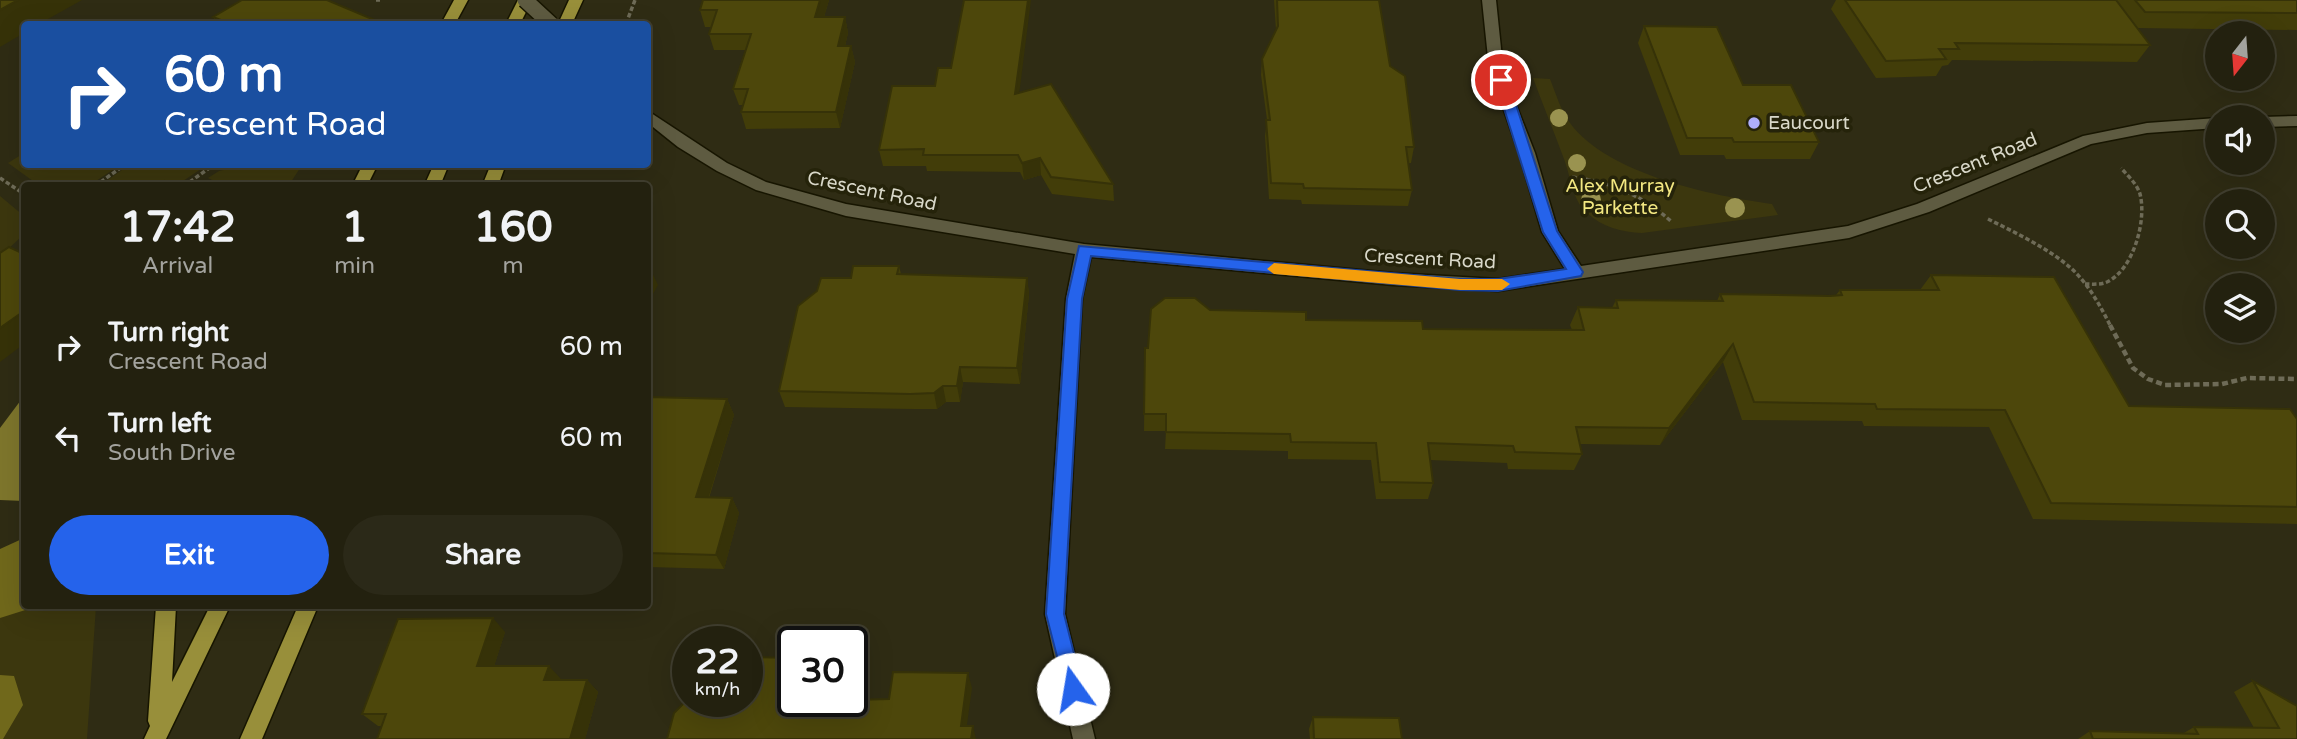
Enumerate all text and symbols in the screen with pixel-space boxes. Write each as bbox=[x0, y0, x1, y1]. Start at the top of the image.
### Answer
north arrow bbox=[2205, 21, 2275, 91]
map controls bbox=[2205, 21, 2275, 343]
text: 60 m bbox=[164, 46, 283, 105]
icon: right bbox=[49, 49, 140, 140]
pin bbox=[1471, 50, 1531, 110]
icon: arrive bbox=[1482, 61, 1520, 99]
button: sound bbox=[2205, 105, 2275, 175]
text: Crescent Road bbox=[164, 106, 386, 144]
place label: Eaucourt bbox=[1768, 112, 1850, 134]
marker: Eaucourt bbox=[1746, 115, 1762, 131]
street label: Crescent Road bbox=[1910, 128, 2040, 198]
street label: Crescent Road bbox=[805, 167, 939, 215]
park label: Alex Murray Parkette bbox=[1565, 175, 1675, 219]
button: search bbox=[2205, 189, 2275, 259]
text: 17:42 bbox=[119, 202, 236, 253]
text: 1 bbox=[341, 202, 368, 253]
text: 160 bbox=[473, 202, 553, 253]
street label: Crescent Road bbox=[1363, 245, 1497, 273]
text: Arrival bbox=[142, 252, 213, 280]
text: min bbox=[334, 252, 375, 280]
text: m bbox=[502, 252, 524, 280]
button: layers bbox=[2205, 273, 2275, 343]
text: Turn right bbox=[108, 317, 229, 348]
icon: right bbox=[49, 328, 87, 366]
text: 60 m bbox=[560, 331, 623, 362]
text: Crescent Road bbox=[108, 348, 268, 376]
text: Turn left bbox=[108, 408, 211, 439]
icon: left bbox=[49, 419, 87, 457]
text: 60 m bbox=[560, 422, 623, 453]
text: South Drive bbox=[108, 439, 236, 467]
button: Exit bbox=[49, 515, 329, 595]
button: Share bbox=[343, 515, 623, 595]
speed limit sign: 30 bbox=[777, 626, 868, 717]
text: 22 bbox=[696, 641, 739, 683]
position arrow bbox=[1036, 652, 1110, 726]
text: km/h bbox=[695, 678, 740, 700]

